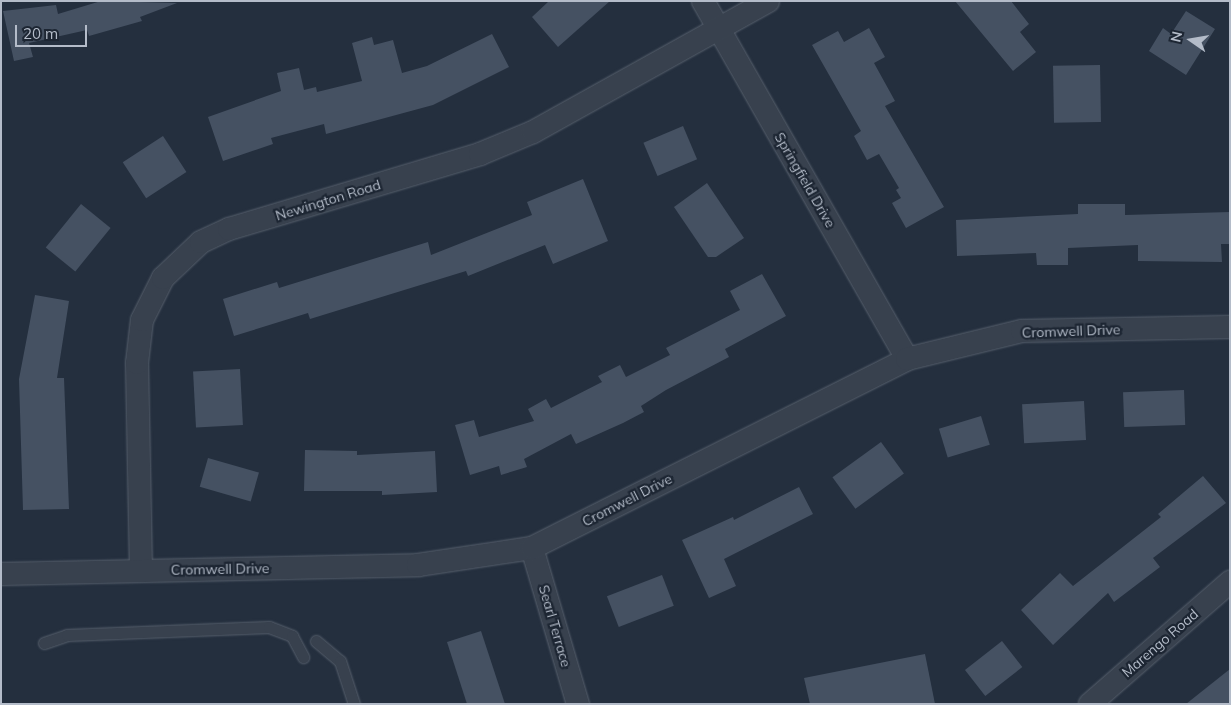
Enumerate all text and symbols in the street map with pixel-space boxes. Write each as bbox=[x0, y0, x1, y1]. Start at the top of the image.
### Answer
scale bar bbox=[18, 15, 90, 47]
north arrow bbox=[1166, 15, 1216, 65]
text: 20 m bbox=[23, 24, 58, 43]
text: N bbox=[1166, 29, 1186, 44]
street label: Springfield Drive bbox=[771, 129, 839, 231]
street label: Newington Road bbox=[273, 176, 383, 224]
street label: Cromwell Drive bbox=[1021, 321, 1121, 341]
street label: Cromwell Drive bbox=[579, 470, 675, 530]
street label: Cromwell Drive bbox=[171, 560, 269, 578]
street label: Searl Terrace bbox=[535, 583, 575, 669]
street label: Marengo Road bbox=[1118, 605, 1202, 681]

